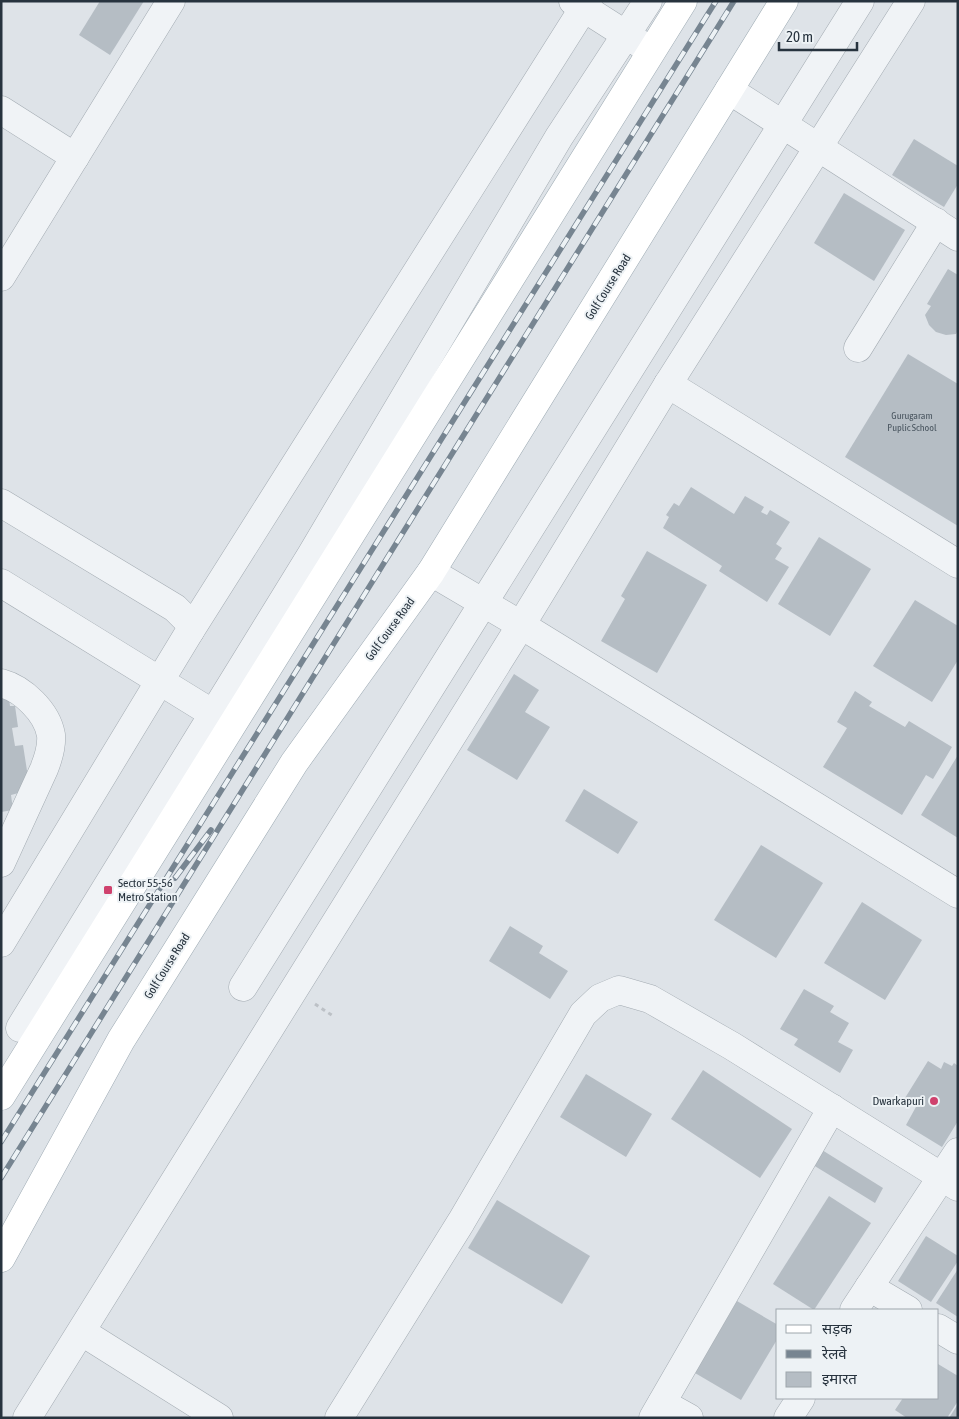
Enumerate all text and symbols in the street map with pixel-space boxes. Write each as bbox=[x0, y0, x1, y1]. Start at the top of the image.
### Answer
scale bar bbox=[779, 20, 856, 52]
text: 20 m bbox=[786, 28, 813, 45]
street label: Golf Course Road bbox=[582, 252, 634, 322]
house number: Gurugaram Puplic School bbox=[887, 410, 937, 433]
street label: Golf Course Road bbox=[362, 595, 418, 663]
place label: Sector 55-56 Metro Station bbox=[118, 876, 178, 904]
marker: Sector 55-56 Metro Station bbox=[102, 884, 114, 896]
street label: Golf Course Road bbox=[141, 931, 193, 1001]
place label: Dwarkapuri bbox=[872, 1094, 924, 1108]
marker: Dwarkapuri bbox=[928, 1095, 940, 1107]
legend bbox=[776, 1309, 939, 1399]
text: सड़क bbox=[822, 1320, 852, 1337]
text: रेलवे bbox=[821, 1345, 847, 1362]
text: इमारत bbox=[822, 1370, 857, 1387]

